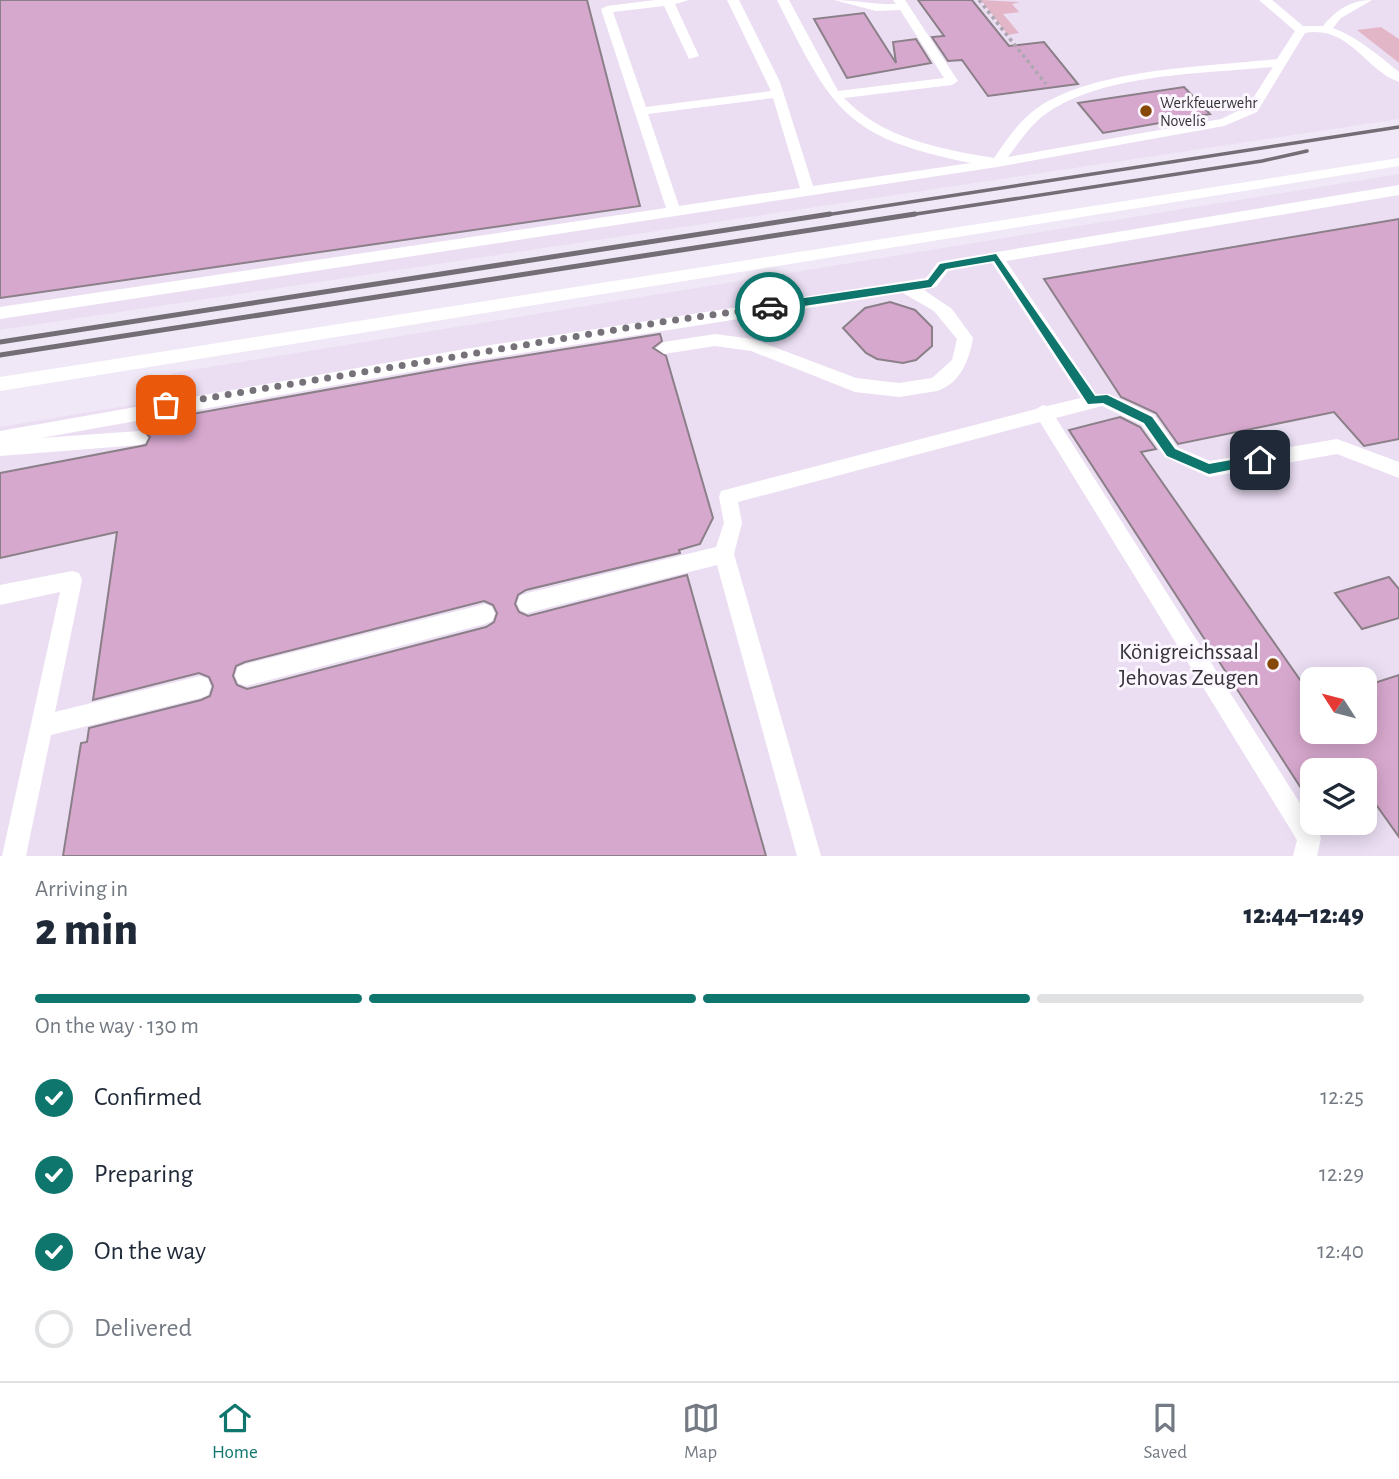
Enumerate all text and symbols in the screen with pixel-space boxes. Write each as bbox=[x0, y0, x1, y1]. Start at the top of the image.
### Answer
place label: Werkfeuerwehr Novelis bbox=[1160, 95, 1258, 129]
marker: Werkfeuerwehr Novelis bbox=[1138, 103, 1154, 119]
courier bbox=[735, 272, 805, 342]
icon: car bbox=[751, 288, 789, 326]
pin bbox=[136, 375, 196, 435]
icon: bag bbox=[147, 386, 185, 424]
pin bbox=[1230, 430, 1290, 490]
icon: home bbox=[1241, 441, 1279, 479]
place label: Königreichssaal Jehovas Zeugen bbox=[1119, 641, 1259, 690]
marker: Königreichssaal Jehovas Zeugen bbox=[1265, 656, 1281, 672]
north arrow bbox=[1300, 667, 1377, 744]
map controls bbox=[1300, 667, 1377, 835]
button: layers bbox=[1300, 758, 1377, 835]
text: Arriving in bbox=[35, 878, 128, 901]
text: 12:44–12:49 bbox=[1244, 902, 1364, 928]
text: 2 min bbox=[35, 907, 138, 953]
text: On the way · 130 m bbox=[35, 1015, 199, 1038]
icon: check bbox=[35, 1079, 73, 1117]
text: Confirmed bbox=[94, 1084, 202, 1110]
text: 12:25 bbox=[1320, 1086, 1364, 1109]
icon: check bbox=[35, 1156, 73, 1194]
text: Preparing bbox=[94, 1161, 193, 1187]
text: 12:29 bbox=[1319, 1163, 1364, 1186]
icon: check bbox=[35, 1233, 73, 1271]
text: On the way bbox=[94, 1238, 206, 1264]
text: 12:40 bbox=[1317, 1240, 1364, 1263]
text: Delivered bbox=[94, 1315, 192, 1341]
tab: Home bbox=[212, 1399, 258, 1464]
tab: Map bbox=[682, 1399, 720, 1464]
tab: Saved bbox=[1144, 1399, 1187, 1464]

